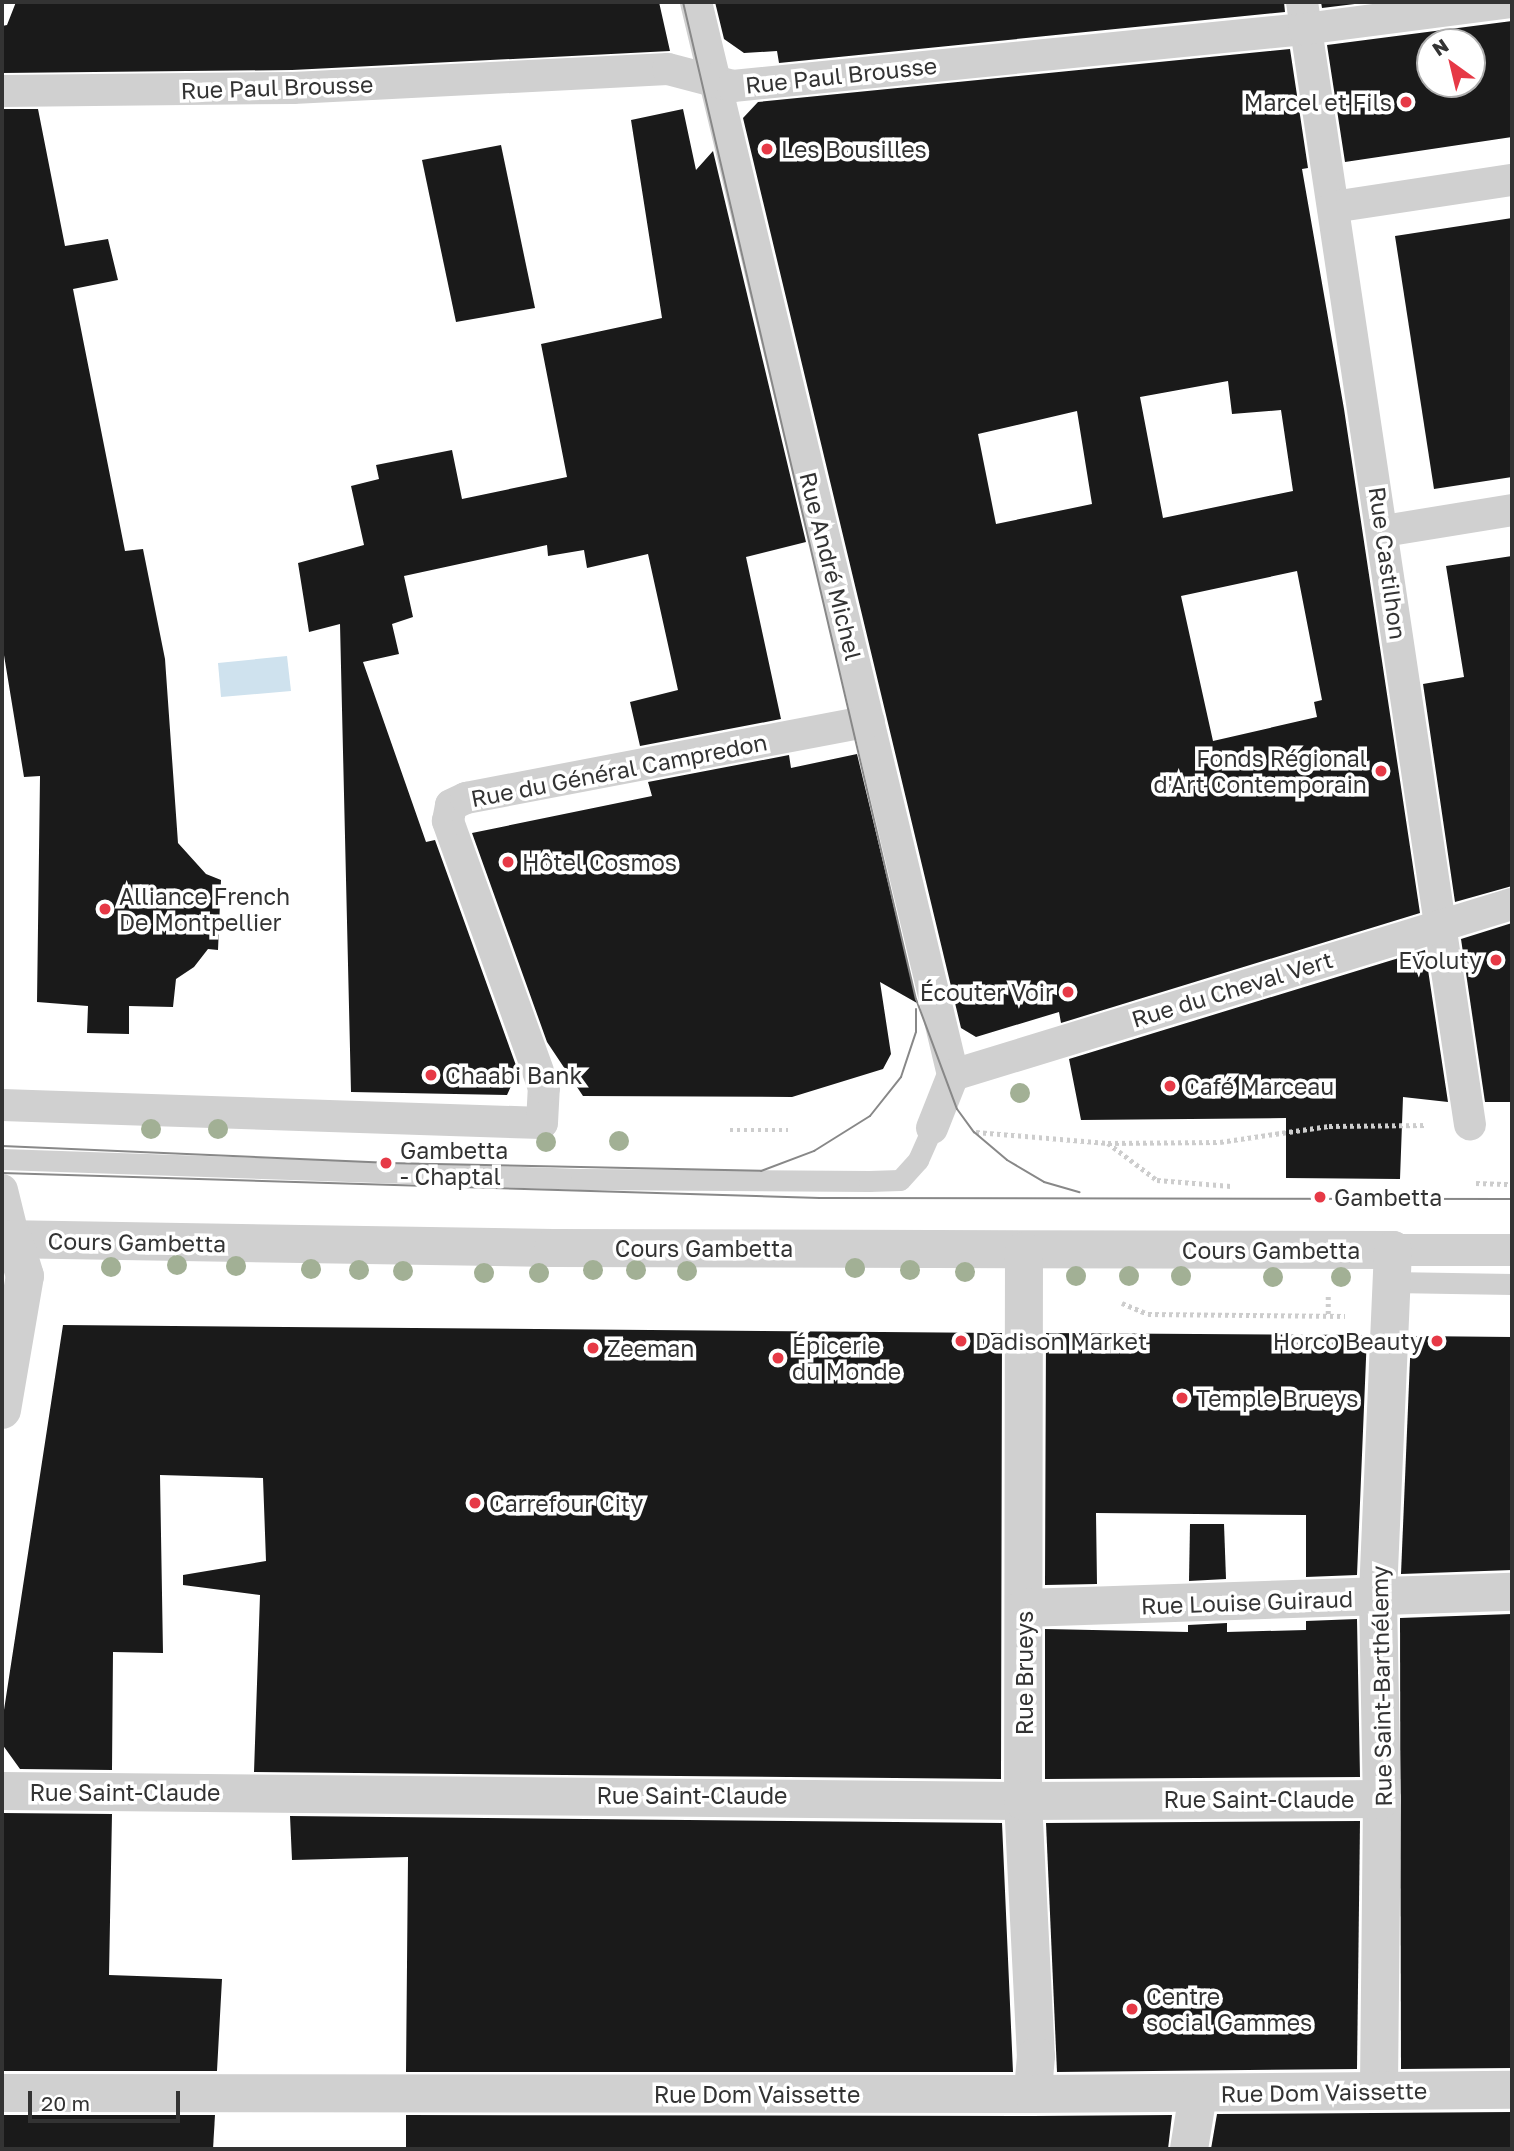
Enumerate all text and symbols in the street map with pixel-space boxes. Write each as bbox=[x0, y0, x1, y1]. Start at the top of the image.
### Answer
north arrow bbox=[1416, 28, 1486, 98]
text: N bbox=[1428, 33, 1453, 60]
street label: Rue Paul Brousse bbox=[744, 51, 938, 99]
street label: Rue Paul Brousse bbox=[180, 70, 374, 104]
place label: Marcel et Fils bbox=[1244, 88, 1392, 116]
marker: Marcel et Fils bbox=[1398, 94, 1414, 110]
place label: Les Bousilles bbox=[781, 135, 927, 163]
marker: Les Bousilles bbox=[759, 141, 775, 157]
street label: Rue André Michel bbox=[794, 469, 868, 663]
street label: Rue Castilhon bbox=[1364, 485, 1412, 641]
street label: Rue du Général Campredon bbox=[469, 728, 769, 812]
place label: Fonds Régional d'Art Contemporain bbox=[1154, 744, 1367, 798]
marker: Fonds Régional d'Art Contemporain bbox=[1373, 763, 1389, 779]
place label: Hôtel Cosmos bbox=[522, 848, 677, 876]
marker: Hôtel Cosmos bbox=[500, 854, 516, 870]
place label: Alliance French De Montpellier bbox=[119, 882, 290, 936]
marker: Alliance French De Montpellier bbox=[97, 901, 113, 917]
street label: Rue du Cheval Vert bbox=[1128, 945, 1336, 1033]
place label: Evoluty bbox=[1398, 946, 1482, 974]
marker: Evoluty bbox=[1488, 952, 1504, 968]
place label: Écouter Voir bbox=[920, 978, 1054, 1006]
marker: Écouter Voir bbox=[1060, 984, 1076, 1000]
place label: Chaabi Bank bbox=[445, 1061, 582, 1089]
marker: Chaabi Bank bbox=[423, 1067, 439, 1083]
place label: Café Marceau bbox=[1184, 1072, 1334, 1100]
marker: Café Marceau bbox=[1162, 1078, 1178, 1094]
place label: Gambetta - Chaptal bbox=[400, 1136, 508, 1190]
marker: Gambetta - Chaptal bbox=[378, 1155, 394, 1171]
place label: Gambetta bbox=[1334, 1183, 1442, 1211]
marker: Gambetta bbox=[1312, 1189, 1328, 1205]
street label: Cours Gambetta bbox=[48, 1227, 226, 1257]
street label: Cours Gambetta bbox=[615, 1234, 793, 1262]
street label: Cours Gambetta bbox=[1182, 1236, 1360, 1264]
place label: Dadison Market bbox=[975, 1327, 1147, 1355]
place label: Horco Beauty bbox=[1273, 1327, 1423, 1355]
place label: Épicerie du Monde bbox=[792, 1331, 901, 1385]
marker: Dadison Market bbox=[953, 1333, 969, 1349]
marker: Horco Beauty bbox=[1429, 1333, 1445, 1349]
place label: Zeeman bbox=[607, 1334, 695, 1362]
marker: Zeeman bbox=[585, 1340, 601, 1356]
marker: Épicerie du Monde bbox=[770, 1350, 786, 1366]
place label: Temple Brueys bbox=[1196, 1384, 1358, 1412]
marker: Temple Brueys bbox=[1174, 1390, 1190, 1406]
place label: Carrefour City bbox=[489, 1489, 643, 1517]
marker: Carrefour City bbox=[467, 1495, 483, 1511]
street label: Rue Saint-Barthélemy bbox=[1365, 1565, 1397, 1807]
street label: Rue Louise Guiraud bbox=[1140, 1585, 1354, 1619]
street label: Rue Brueys bbox=[1010, 1611, 1038, 1735]
street label: Rue Saint-Claude bbox=[30, 1778, 220, 1806]
street label: Rue Saint-Claude bbox=[597, 1781, 787, 1809]
street label: Rue Saint-Claude bbox=[1164, 1785, 1354, 1813]
place label: Centre social Gammes bbox=[1146, 1982, 1312, 2036]
marker: Centre social Gammes bbox=[1124, 2001, 1140, 2017]
street label: Rue Dom Vaissette bbox=[1220, 2076, 1428, 2108]
scale bar bbox=[32, 2078, 184, 2122]
street label: Rue Dom Vaissette bbox=[654, 2080, 860, 2108]
text: 20 m bbox=[41, 2090, 90, 2116]

